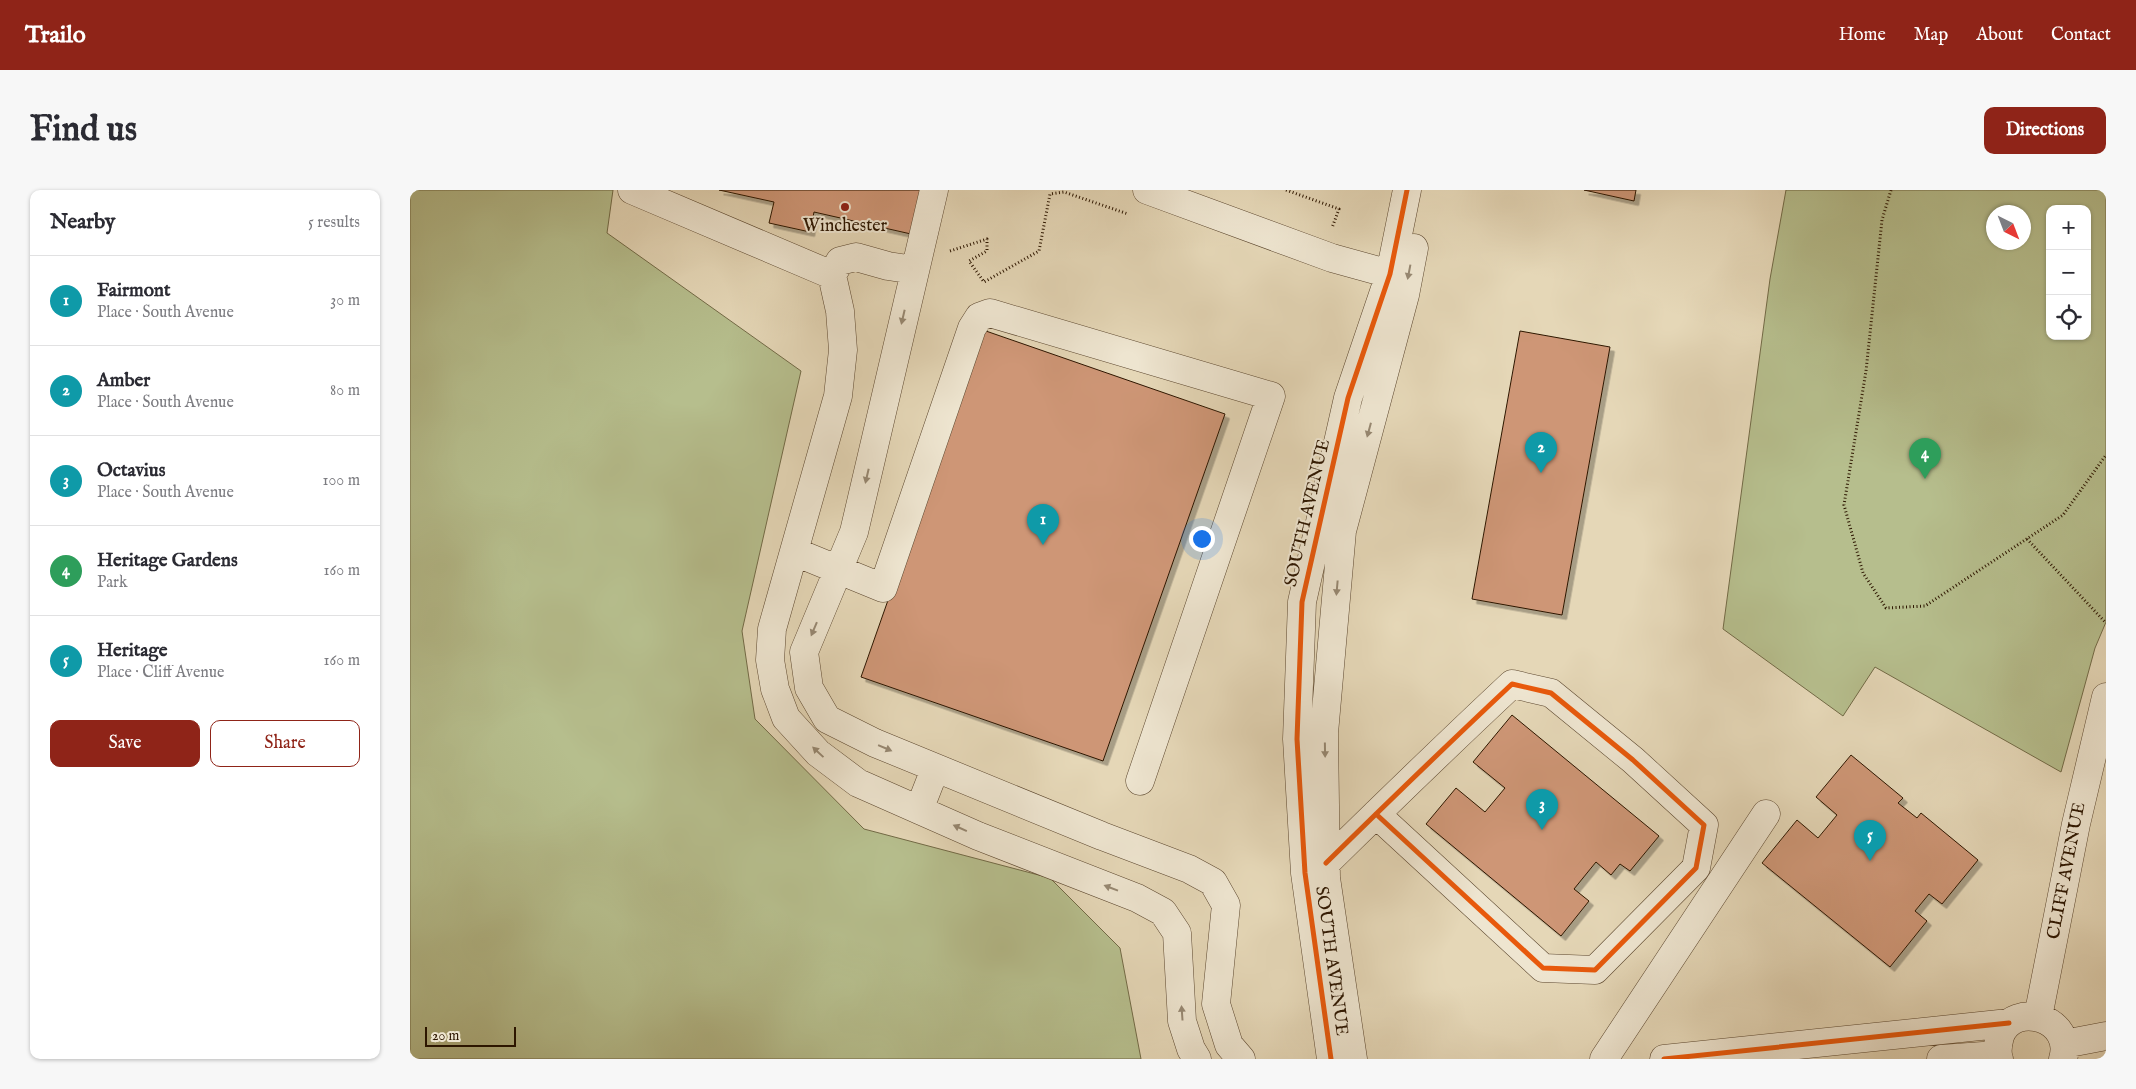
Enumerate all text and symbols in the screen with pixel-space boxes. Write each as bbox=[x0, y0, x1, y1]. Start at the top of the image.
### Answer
text: Trailo bbox=[25, 20, 86, 51]
text: Home bbox=[1839, 24, 1886, 47]
text: Map bbox=[1914, 24, 1948, 47]
text: About bbox=[1976, 24, 2023, 47]
text: Contact bbox=[2051, 24, 2111, 47]
button: Directions bbox=[1984, 107, 2106, 154]
text: Find us bbox=[30, 108, 137, 153]
marker: Winchester bbox=[839, 201, 851, 213]
north arrow bbox=[1986, 205, 2031, 250]
map controls bbox=[2046, 205, 2091, 340]
button: + bbox=[2046, 205, 2091, 250]
text: Nearby bbox=[50, 209, 115, 236]
text: 5 results bbox=[308, 213, 360, 233]
place label: Winchester bbox=[803, 215, 888, 238]
button: − bbox=[2046, 250, 2091, 295]
one-way arrow bbox=[1405, 265, 1413, 280]
text: Fairmont bbox=[97, 279, 170, 303]
text: 1 bbox=[63, 291, 69, 311]
text: 30 m bbox=[330, 291, 360, 311]
button: locate bbox=[2046, 295, 2091, 340]
text: Place · South Avenue bbox=[97, 303, 234, 323]
one-way arrow bbox=[899, 310, 907, 325]
text: Amber bbox=[97, 369, 150, 393]
text: 2 bbox=[62, 381, 70, 401]
text: 80 m bbox=[330, 381, 360, 401]
text: Place · South Avenue bbox=[97, 393, 234, 413]
one-way arrow bbox=[1365, 422, 1373, 437]
pin: 2 bbox=[1525, 432, 1557, 473]
street label: SOUTH AVENUE bbox=[1280, 437, 1336, 589]
pin: 4 bbox=[1909, 438, 1941, 479]
text: Octavius bbox=[97, 459, 165, 483]
one-way arrow bbox=[863, 468, 871, 483]
text: 3 bbox=[63, 471, 69, 491]
text: 100 m bbox=[323, 471, 360, 491]
text: Place · South Avenue bbox=[97, 483, 234, 503]
pin: 1 bbox=[1027, 504, 1059, 545]
your location bbox=[1189, 526, 1215, 552]
text: Heritage Gardens bbox=[97, 549, 238, 573]
text: 4 bbox=[62, 561, 70, 581]
text: 160 m bbox=[324, 561, 360, 581]
text: Park bbox=[97, 573, 127, 593]
one-way arrow bbox=[1333, 581, 1341, 597]
one-way arrow bbox=[809, 622, 817, 636]
text: Heritage bbox=[97, 639, 168, 663]
text: 5 bbox=[63, 651, 69, 671]
text: 160 m bbox=[324, 651, 360, 671]
text: Place · Cliff Avenue bbox=[97, 663, 224, 683]
button: Save bbox=[50, 720, 200, 767]
button: Share bbox=[210, 720, 360, 767]
one-way arrow bbox=[1321, 743, 1329, 759]
one-way arrow bbox=[878, 744, 892, 752]
one-way arrow bbox=[812, 746, 824, 758]
pin: 3 bbox=[1526, 789, 1558, 830]
street label: CLIFF AVENUE bbox=[2042, 801, 2092, 941]
pin: 5 bbox=[1854, 820, 1886, 861]
one-way arrow bbox=[953, 824, 967, 832]
one-way arrow bbox=[1103, 884, 1118, 892]
street label: SOUTH AVENUE bbox=[1309, 885, 1353, 1037]
one-way arrow bbox=[1177, 1005, 1185, 1021]
scale bar bbox=[425, 1024, 516, 1047]
text: 20 m bbox=[432, 1027, 459, 1045]

